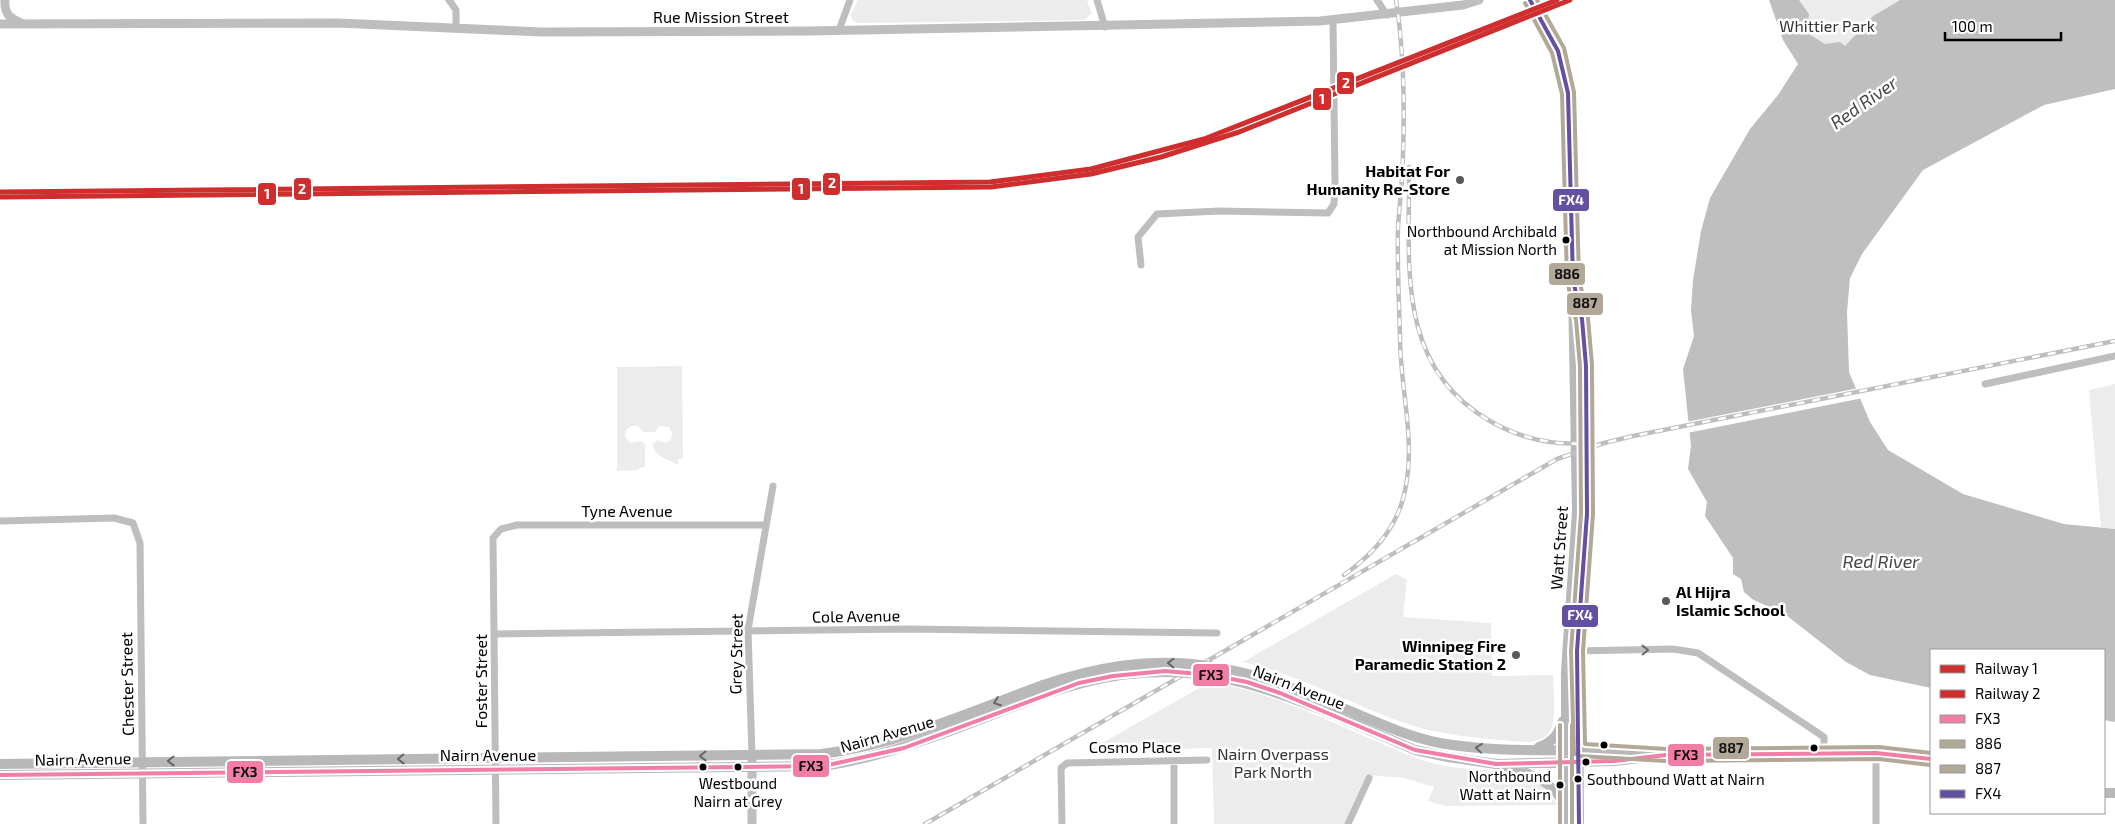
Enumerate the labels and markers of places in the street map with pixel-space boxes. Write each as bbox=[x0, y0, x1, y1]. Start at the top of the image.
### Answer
place label: Habitat For Humanity Re-Store bbox=[1307, 161, 1450, 199]
marker: Habitat For Humanity Re-Store bbox=[1454, 174, 1466, 186]
place label: Northbound Archibald at Mission North bbox=[1407, 222, 1557, 258]
marker: Northbound Archibald at Mission North bbox=[1561, 235, 1571, 245]
place label: Al Hijra Islamic School bbox=[1676, 582, 1786, 619]
marker: Al Hijra Islamic School bbox=[1660, 595, 1672, 607]
place label: Winnipeg Fire Paramedic Station 2 bbox=[1355, 636, 1506, 673]
marker: Winnipeg Fire Paramedic Station 2 bbox=[1510, 649, 1522, 661]
unlabelled marker bbox=[1599, 740, 1609, 750]
unlabelled marker bbox=[1809, 743, 1819, 753]
unlabelled marker bbox=[1581, 757, 1591, 767]
unlabelled marker bbox=[698, 762, 708, 772]
marker: Westbound Nairn at Grey bbox=[733, 762, 743, 772]
place label: Northbound Watt at Nairn bbox=[1459, 767, 1551, 803]
place label: Southbound Watt at Nairn bbox=[1587, 770, 1765, 788]
place label: Westbound Nairn at Grey bbox=[693, 774, 783, 810]
marker: Southbound Watt at Nairn bbox=[1573, 774, 1583, 784]
marker: Northbound Watt at Nairn bbox=[1555, 780, 1565, 790]

